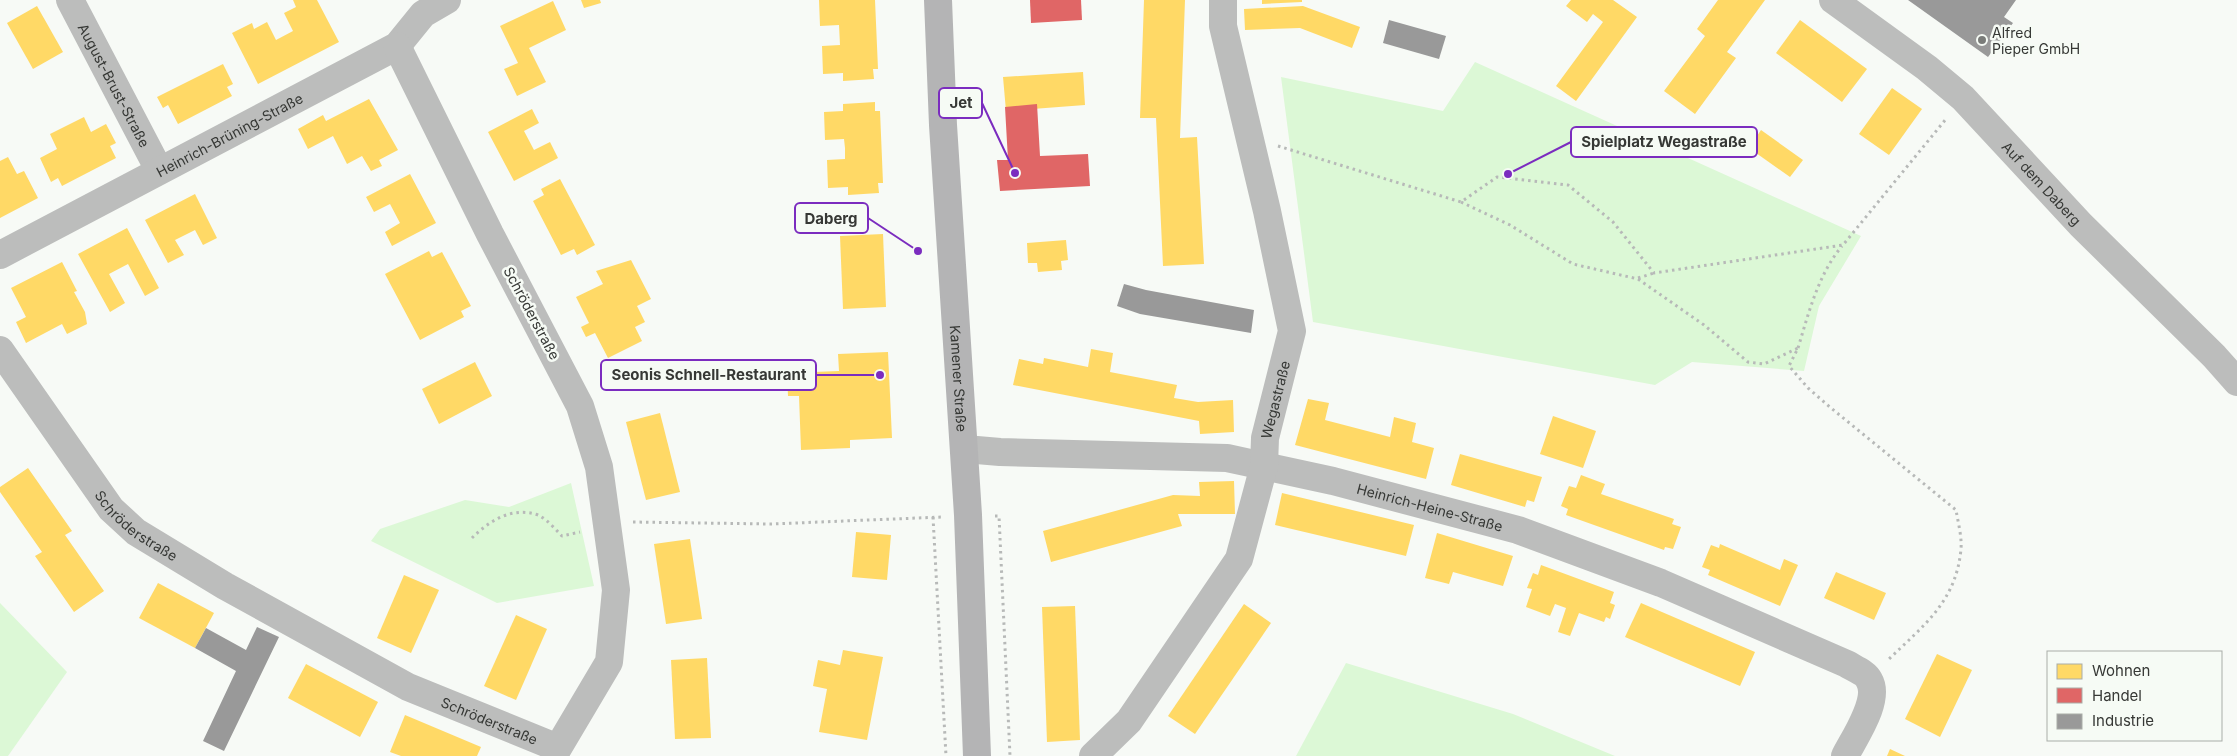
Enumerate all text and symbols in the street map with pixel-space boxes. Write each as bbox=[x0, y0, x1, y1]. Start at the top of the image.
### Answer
street label: August-Brust-Straße bbox=[75, 20, 154, 150]
place label: Alfred Pieper GmbH bbox=[1992, 24, 2080, 57]
marker: Alfred Pieper GmbH bbox=[1976, 34, 1988, 46]
callout: Jet bbox=[939, 88, 982, 118]
street label: Heinrich-Brüning-Straße bbox=[153, 89, 305, 180]
text: Jet bbox=[949, 93, 973, 112]
callout: Spielplatz Wegastraße bbox=[1571, 127, 1757, 157]
text: Spielplatz Wegastraße bbox=[1581, 132, 1747, 151]
street label: Auf dem Daberg bbox=[1999, 138, 2085, 229]
callout: Daberg bbox=[795, 203, 868, 233]
text: Daberg bbox=[804, 209, 858, 228]
street label: Schröderstraße bbox=[500, 264, 564, 362]
street label: Kamener Straße bbox=[947, 324, 971, 432]
street label: Wegastraße bbox=[1257, 359, 1293, 440]
callout: Seonis Schnell-Restaurant bbox=[601, 360, 816, 390]
text: Seonis Schnell-Restaurant bbox=[612, 365, 807, 384]
street label: Heinrich-Heine-Straße bbox=[1355, 479, 1505, 534]
street label: Schröderstraße bbox=[92, 487, 181, 564]
legend bbox=[2047, 651, 2222, 741]
text: Wohnen bbox=[2092, 661, 2150, 680]
text: Handel bbox=[2092, 686, 2142, 705]
street label: Schröderstraße bbox=[439, 693, 540, 747]
text: Industrie bbox=[2092, 711, 2154, 730]

